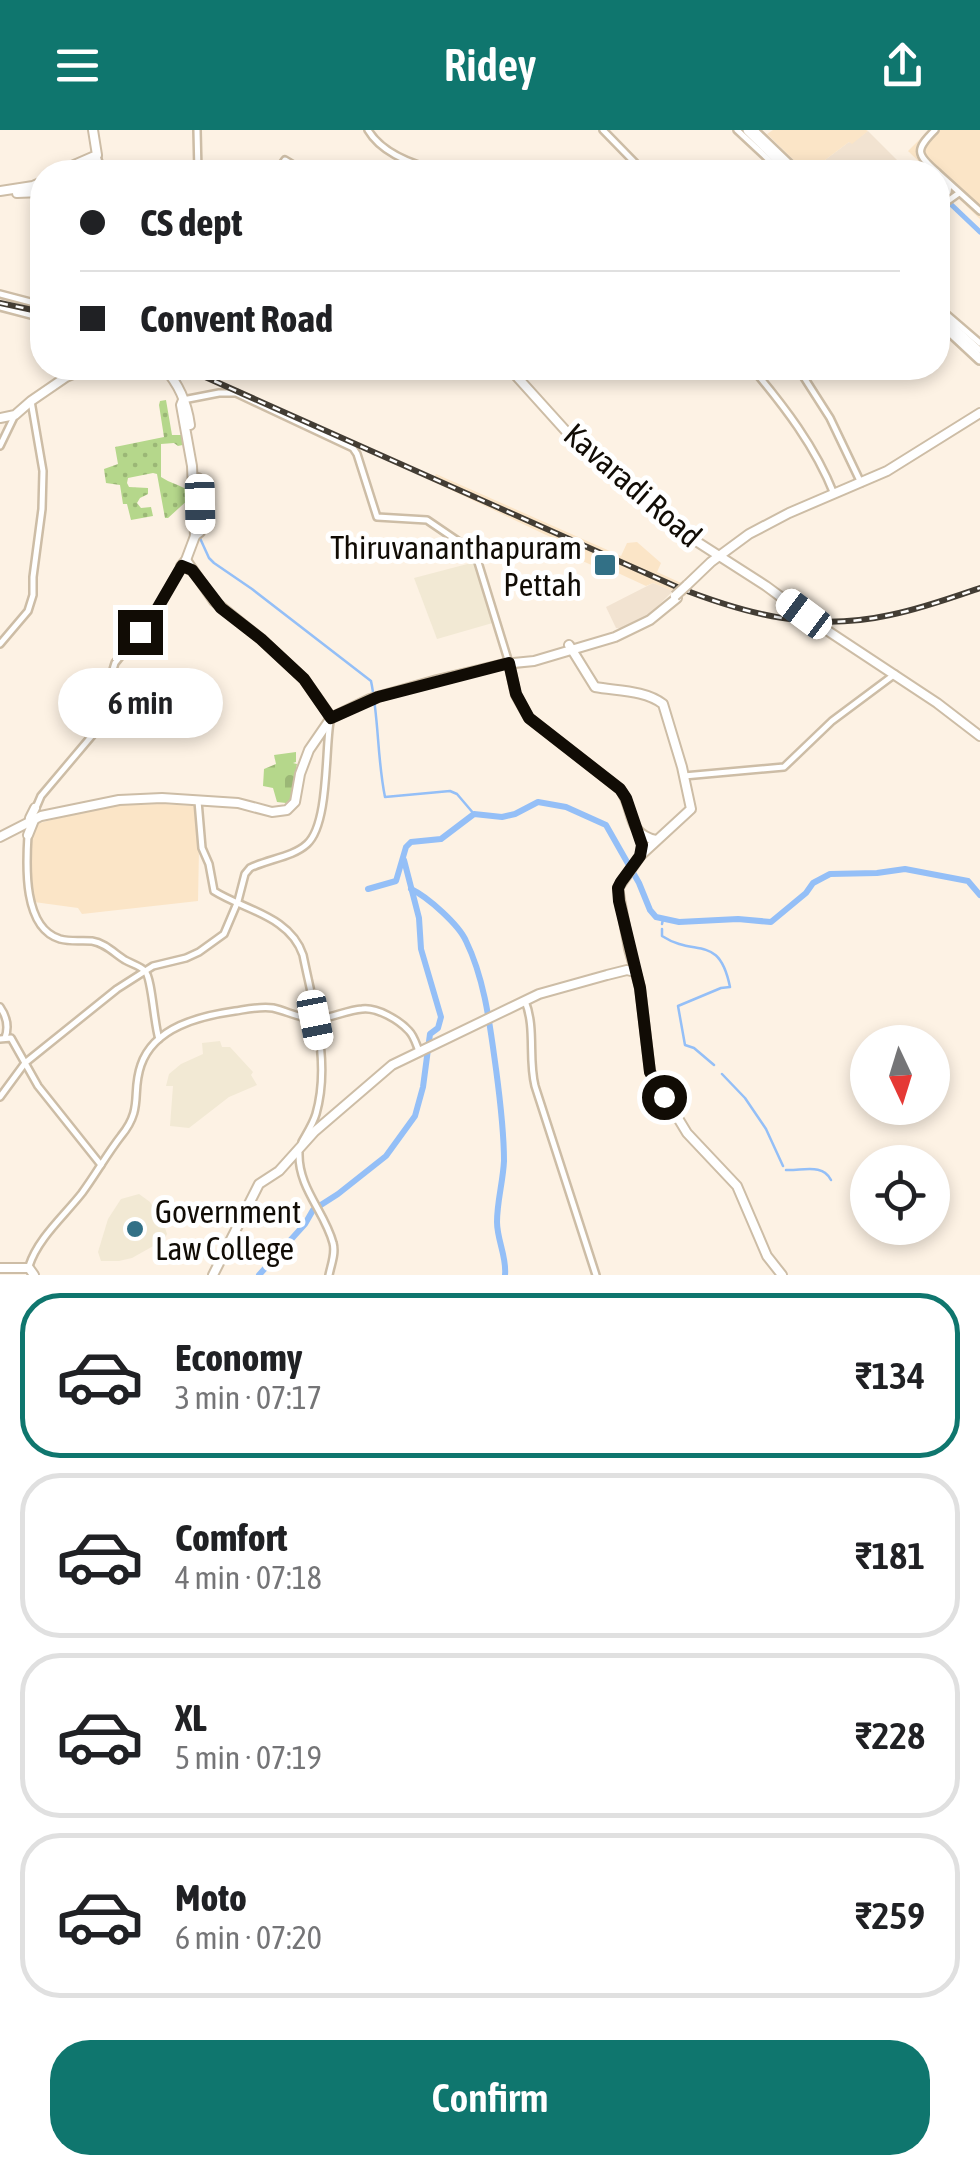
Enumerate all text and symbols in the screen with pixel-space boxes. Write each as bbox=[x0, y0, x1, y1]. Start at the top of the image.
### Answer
icon: menu bbox=[50, 38, 105, 93]
icon: share bbox=[875, 38, 930, 93]
text: Ridey bbox=[444, 39, 536, 91]
text: CS dept bbox=[140, 201, 243, 244]
text: Convent Road bbox=[140, 297, 333, 340]
street label: Kavaradi Road bbox=[557, 415, 709, 555]
car bbox=[184, 474, 216, 534]
place label: Thiruvananthapuram Pettah bbox=[330, 529, 582, 603]
marker: Thiruvananthapuram Pettah bbox=[592, 552, 618, 578]
car bbox=[771, 584, 837, 644]
route end bbox=[118, 610, 163, 655]
callout: 6 min bbox=[58, 667, 222, 737]
text: 6 min bbox=[108, 684, 173, 721]
car bbox=[295, 988, 335, 1052]
north arrow bbox=[850, 1025, 950, 1125]
map controls bbox=[850, 1025, 950, 1245]
route start bbox=[642, 1075, 687, 1120]
button: locate bbox=[850, 1145, 950, 1245]
place label: Government Law College bbox=[155, 1193, 301, 1267]
marker: Government Law College bbox=[124, 1218, 146, 1240]
icon: car bbox=[55, 1331, 145, 1421]
text: Economy bbox=[175, 1336, 302, 1379]
text: ₹134 bbox=[855, 1354, 925, 1397]
text: 3 min · 07:17 bbox=[175, 1379, 322, 1416]
icon: car bbox=[55, 1511, 145, 1601]
text: Comfort bbox=[175, 1516, 287, 1559]
text: ₹181 bbox=[855, 1534, 925, 1577]
text: 4 min · 07:18 bbox=[175, 1559, 322, 1596]
icon: car bbox=[55, 1691, 145, 1781]
text: XL bbox=[175, 1696, 207, 1739]
text: ₹228 bbox=[855, 1714, 925, 1757]
text: 5 min · 07:19 bbox=[175, 1739, 322, 1776]
icon: car bbox=[55, 1871, 145, 1961]
text: Moto bbox=[175, 1876, 247, 1919]
text: ₹259 bbox=[855, 1894, 925, 1937]
text: 6 min · 07:20 bbox=[175, 1919, 322, 1956]
button: Confirm bbox=[50, 2040, 930, 2155]

